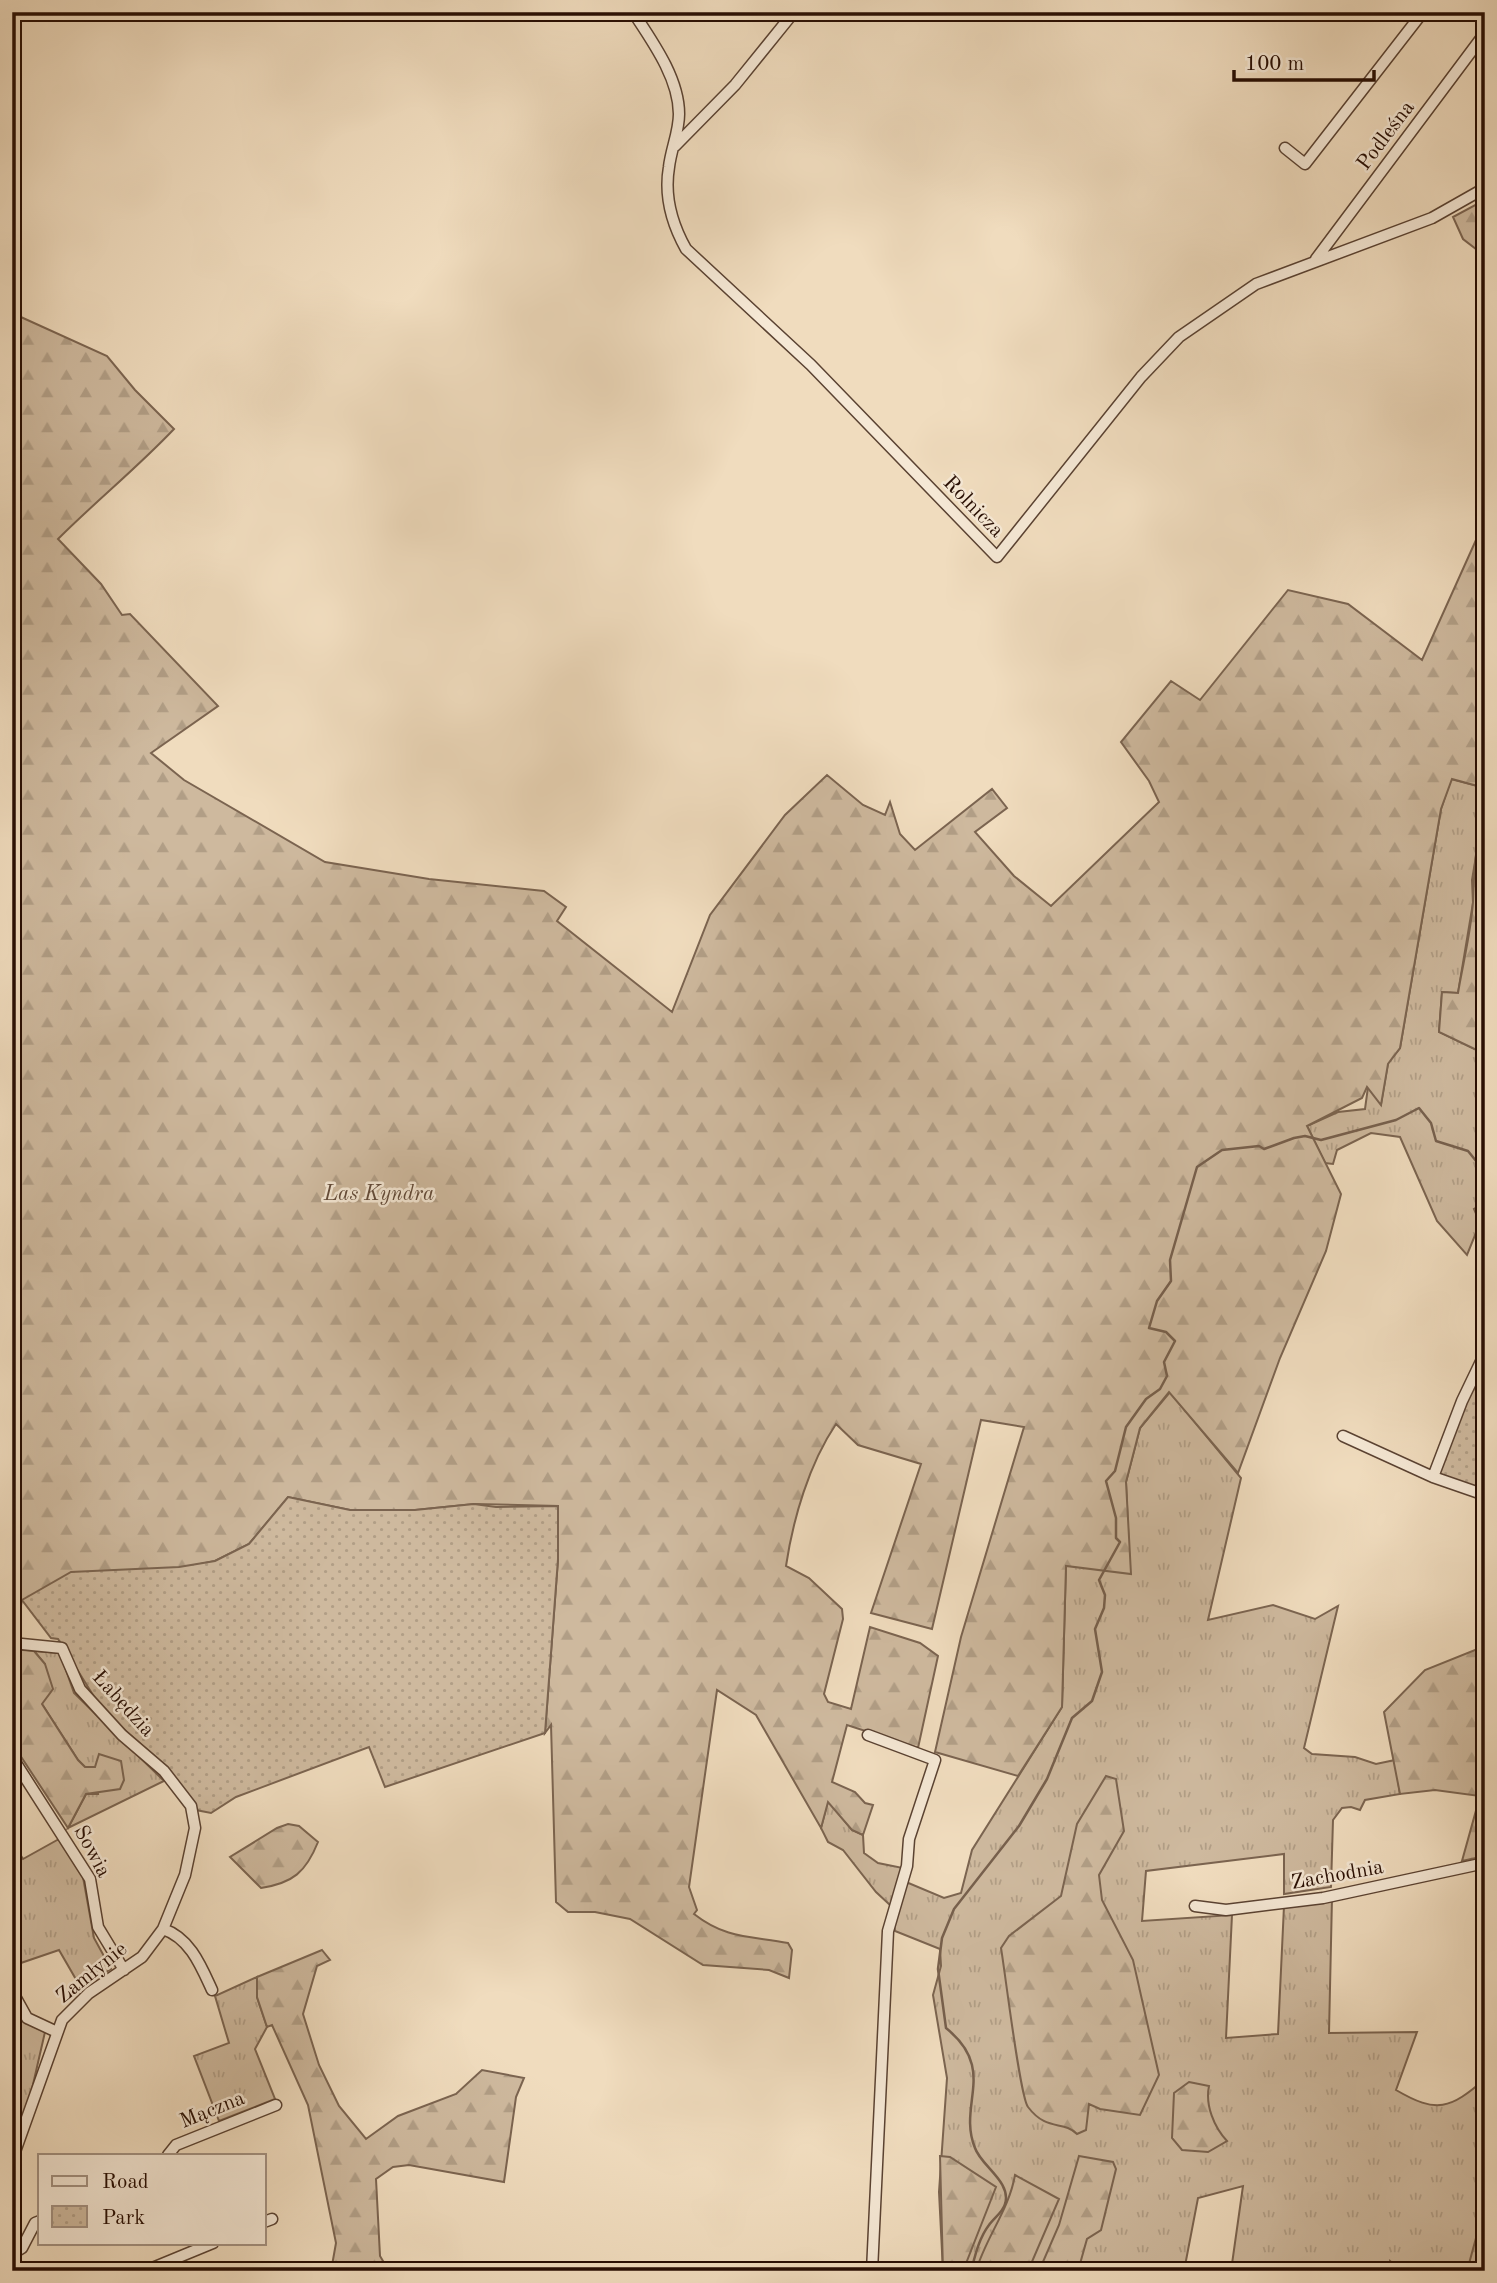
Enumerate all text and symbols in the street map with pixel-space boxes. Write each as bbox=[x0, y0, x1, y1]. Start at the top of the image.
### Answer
scale bar bbox=[1234, 38, 1374, 82]
text: 100 m bbox=[1245, 54, 1304, 75]
street label: Podleśna bbox=[1354, 97, 1419, 174]
street label: Rolnicza bbox=[939, 472, 1007, 542]
park label: Las Kyndra bbox=[323, 1184, 434, 1205]
street label: Łabędzia bbox=[88, 1667, 158, 1741]
street label: Sowia bbox=[69, 1822, 114, 1881]
street label: Zachodnia bbox=[1289, 1857, 1385, 1894]
street label: Zamłynie bbox=[53, 1938, 131, 2008]
street label: Mączna bbox=[177, 2088, 248, 2133]
legend bbox=[38, 2154, 266, 2244]
text: Road bbox=[102, 2172, 149, 2193]
text: Park bbox=[102, 2208, 145, 2229]

